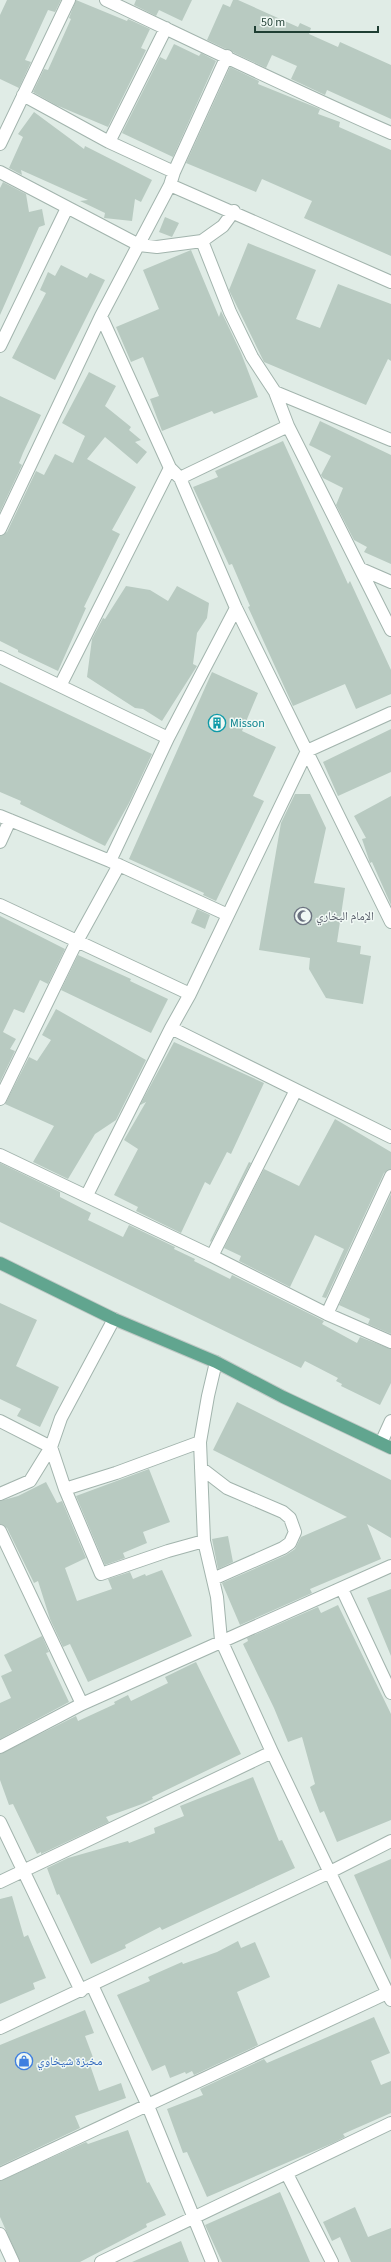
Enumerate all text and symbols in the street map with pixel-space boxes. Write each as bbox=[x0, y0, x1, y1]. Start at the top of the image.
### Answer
scale bar bbox=[255, 8, 378, 34]
text: 50 m bbox=[261, 14, 285, 31]
building icon: Misson bbox=[207, 713, 227, 733]
place label: Misson bbox=[230, 715, 265, 732]
mosque icon: الإمام البخاري bbox=[293, 906, 313, 926]
place label: الإمام البخاري bbox=[316, 908, 374, 926]
shop icon: مخبزة شيخاوي bbox=[14, 2051, 34, 2071]
place label: مخبزة شيخاوي bbox=[37, 2053, 102, 2071]

